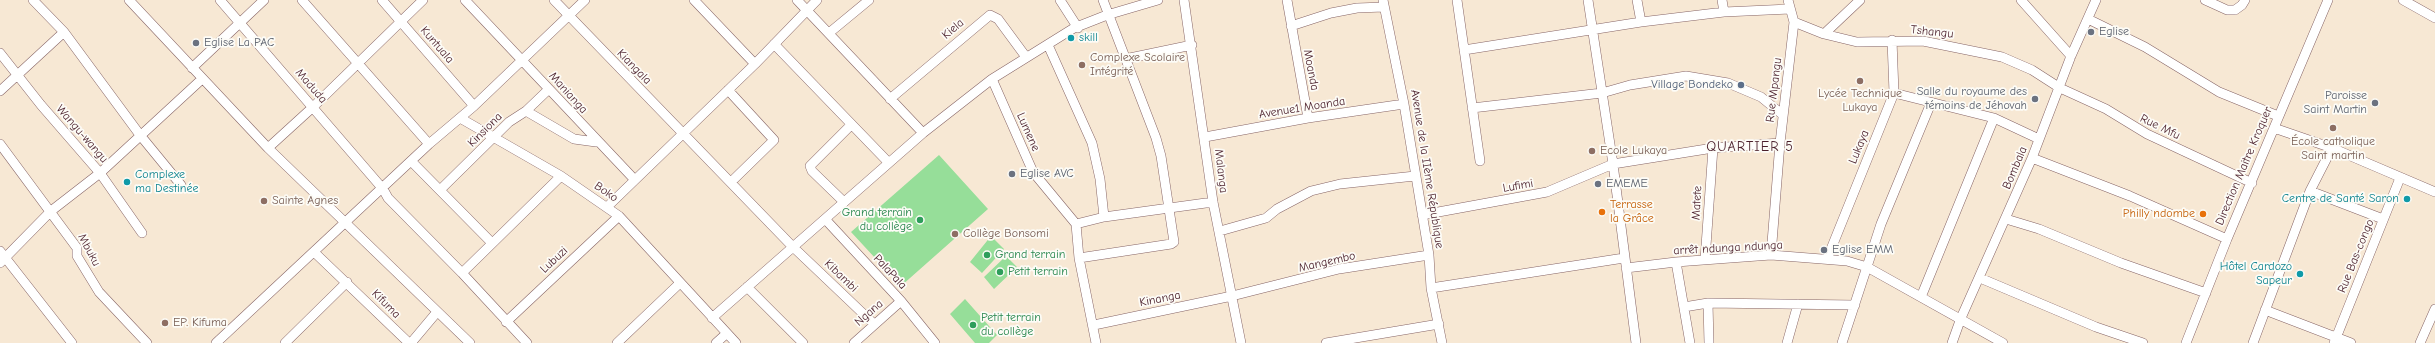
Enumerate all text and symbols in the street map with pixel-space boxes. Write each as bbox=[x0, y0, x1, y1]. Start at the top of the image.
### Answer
street label: Kiela bbox=[939, 16, 967, 42]
street label: Tshangu bbox=[1910, 23, 1954, 41]
street label: Kuntuala bbox=[417, 24, 457, 66]
place label: Eglise bbox=[2099, 25, 2129, 39]
marker: Eglise bbox=[2086, 27, 2096, 37]
place label: skill bbox=[1079, 31, 1098, 45]
marker: skill bbox=[1066, 33, 1076, 43]
place label: Eglise La PAC bbox=[204, 36, 274, 50]
marker: Eglise La PAC bbox=[191, 38, 201, 48]
street label: Kiangala bbox=[614, 46, 654, 88]
street label: Moanda bbox=[1300, 48, 1322, 92]
place label: Complexe Scolaire Intégrité bbox=[1090, 51, 1185, 79]
street label: Rue Mpangu bbox=[1763, 57, 1785, 123]
marker: Complexe Scolaire Intégrité bbox=[1077, 60, 1087, 70]
street label: Maduda bbox=[292, 66, 330, 106]
street label: Manianga bbox=[546, 69, 590, 117]
marker: Lycée Technique Lukaya bbox=[1855, 76, 1865, 86]
place label: Village Bondeko bbox=[1651, 78, 1733, 92]
marker: Village Bondeko bbox=[1736, 80, 1746, 90]
place label: Salle du royaume des témoins de Jéhovah bbox=[1917, 85, 2027, 113]
place label: Lycée Technique Lukaya bbox=[1818, 87, 1902, 115]
street label: Avenue de la IIème République bbox=[1407, 88, 1447, 250]
place label: Paroisse Saint Martin bbox=[2304, 89, 2367, 117]
street label: Avenue1 Moanda bbox=[1258, 94, 1346, 122]
marker: Salle du royaume des témoins de Jéhovah bbox=[2030, 94, 2040, 104]
marker: Paroisse Saint Martin bbox=[2370, 98, 2380, 108]
street label: Wangu-wangu bbox=[53, 102, 111, 166]
street label: Direction Maitre Kroquer bbox=[2212, 105, 2276, 227]
street label: Kinsiona bbox=[465, 110, 505, 150]
street label: Lumene bbox=[1013, 111, 1043, 153]
street label: Rue Mfu bbox=[2138, 111, 2182, 143]
marker: École catholique Saint martin bbox=[2328, 123, 2338, 133]
street label: Lukaya bbox=[1846, 128, 1872, 166]
place label: École catholique Saint martin bbox=[2291, 135, 2375, 163]
district label: QUARTIER 5 bbox=[1706, 139, 1794, 155]
place label: Ecole Lukaya bbox=[1600, 144, 1667, 158]
street label: Bombala bbox=[2000, 144, 2030, 192]
marker: Ecole Lukaya bbox=[1587, 146, 1597, 156]
street label: Malanga bbox=[1211, 148, 1231, 194]
place label: Eglise AVC bbox=[1020, 167, 1074, 181]
place label: Complexe ma Destinée bbox=[135, 168, 198, 196]
marker: Eglise AVC bbox=[1007, 169, 1017, 179]
street label: Lufimi bbox=[1502, 176, 1534, 196]
marker: Complexe ma Destinée bbox=[122, 177, 132, 187]
place label: EMEME bbox=[1606, 177, 1648, 191]
street label: Boko bbox=[591, 179, 621, 205]
marker: EMEME bbox=[1593, 179, 1603, 189]
street label: Matete bbox=[1689, 185, 1705, 221]
place label: Centre de Santé Saron bbox=[2282, 192, 2399, 206]
place label: Sainte Agnes bbox=[272, 194, 338, 208]
marker: Centre de Santé Saron bbox=[2402, 194, 2412, 204]
marker: Sainte Agnes bbox=[259, 196, 269, 206]
place label: Terrasse la Grâce bbox=[1610, 198, 1654, 226]
place label: Grand terrain du collège bbox=[842, 206, 912, 234]
marker: Terrasse la Grâce bbox=[1597, 207, 1607, 217]
place label: Philly ndombe bbox=[2123, 207, 2195, 221]
marker: Philly ndombe bbox=[2198, 209, 2208, 219]
marker: Grand terrain du collège bbox=[915, 215, 925, 225]
street label: Rue Bas-congo bbox=[2335, 217, 2377, 295]
place label: Collège Bonsomi bbox=[963, 227, 1049, 241]
marker: Collège Bonsomi bbox=[950, 229, 960, 239]
street label: Mbuku bbox=[75, 231, 103, 269]
street label: arrêt ndunga ndunga bbox=[1673, 238, 1783, 258]
place label: Eglise EMM bbox=[1832, 243, 1893, 257]
street label: Lubuzi bbox=[537, 244, 571, 276]
marker: Eglise EMM bbox=[1819, 245, 1829, 255]
place label: Grand terrain bbox=[995, 248, 1065, 262]
street label: Mangembo bbox=[1297, 248, 1357, 276]
marker: Grand terrain bbox=[982, 250, 992, 260]
street label: PalaPala bbox=[870, 252, 910, 292]
street label: Kibambi bbox=[821, 257, 861, 295]
place label: Hôtel Cardozo Sapeur bbox=[2220, 260, 2292, 288]
place label: Petit terrain bbox=[1008, 265, 1068, 279]
marker: Petit terrain bbox=[995, 267, 1005, 277]
marker: Hôtel Cardozo Sapeur bbox=[2295, 269, 2305, 279]
street label: Kifuma bbox=[369, 287, 403, 321]
street label: Kinanga bbox=[1138, 288, 1182, 310]
street label: Ngana bbox=[852, 297, 886, 329]
place label: Petit terrain du collège bbox=[981, 311, 1041, 339]
place label: EP. Kifuma bbox=[173, 316, 227, 330]
marker: EP. Kifuma bbox=[160, 318, 170, 328]
marker: Petit terrain du collège bbox=[968, 320, 978, 330]

